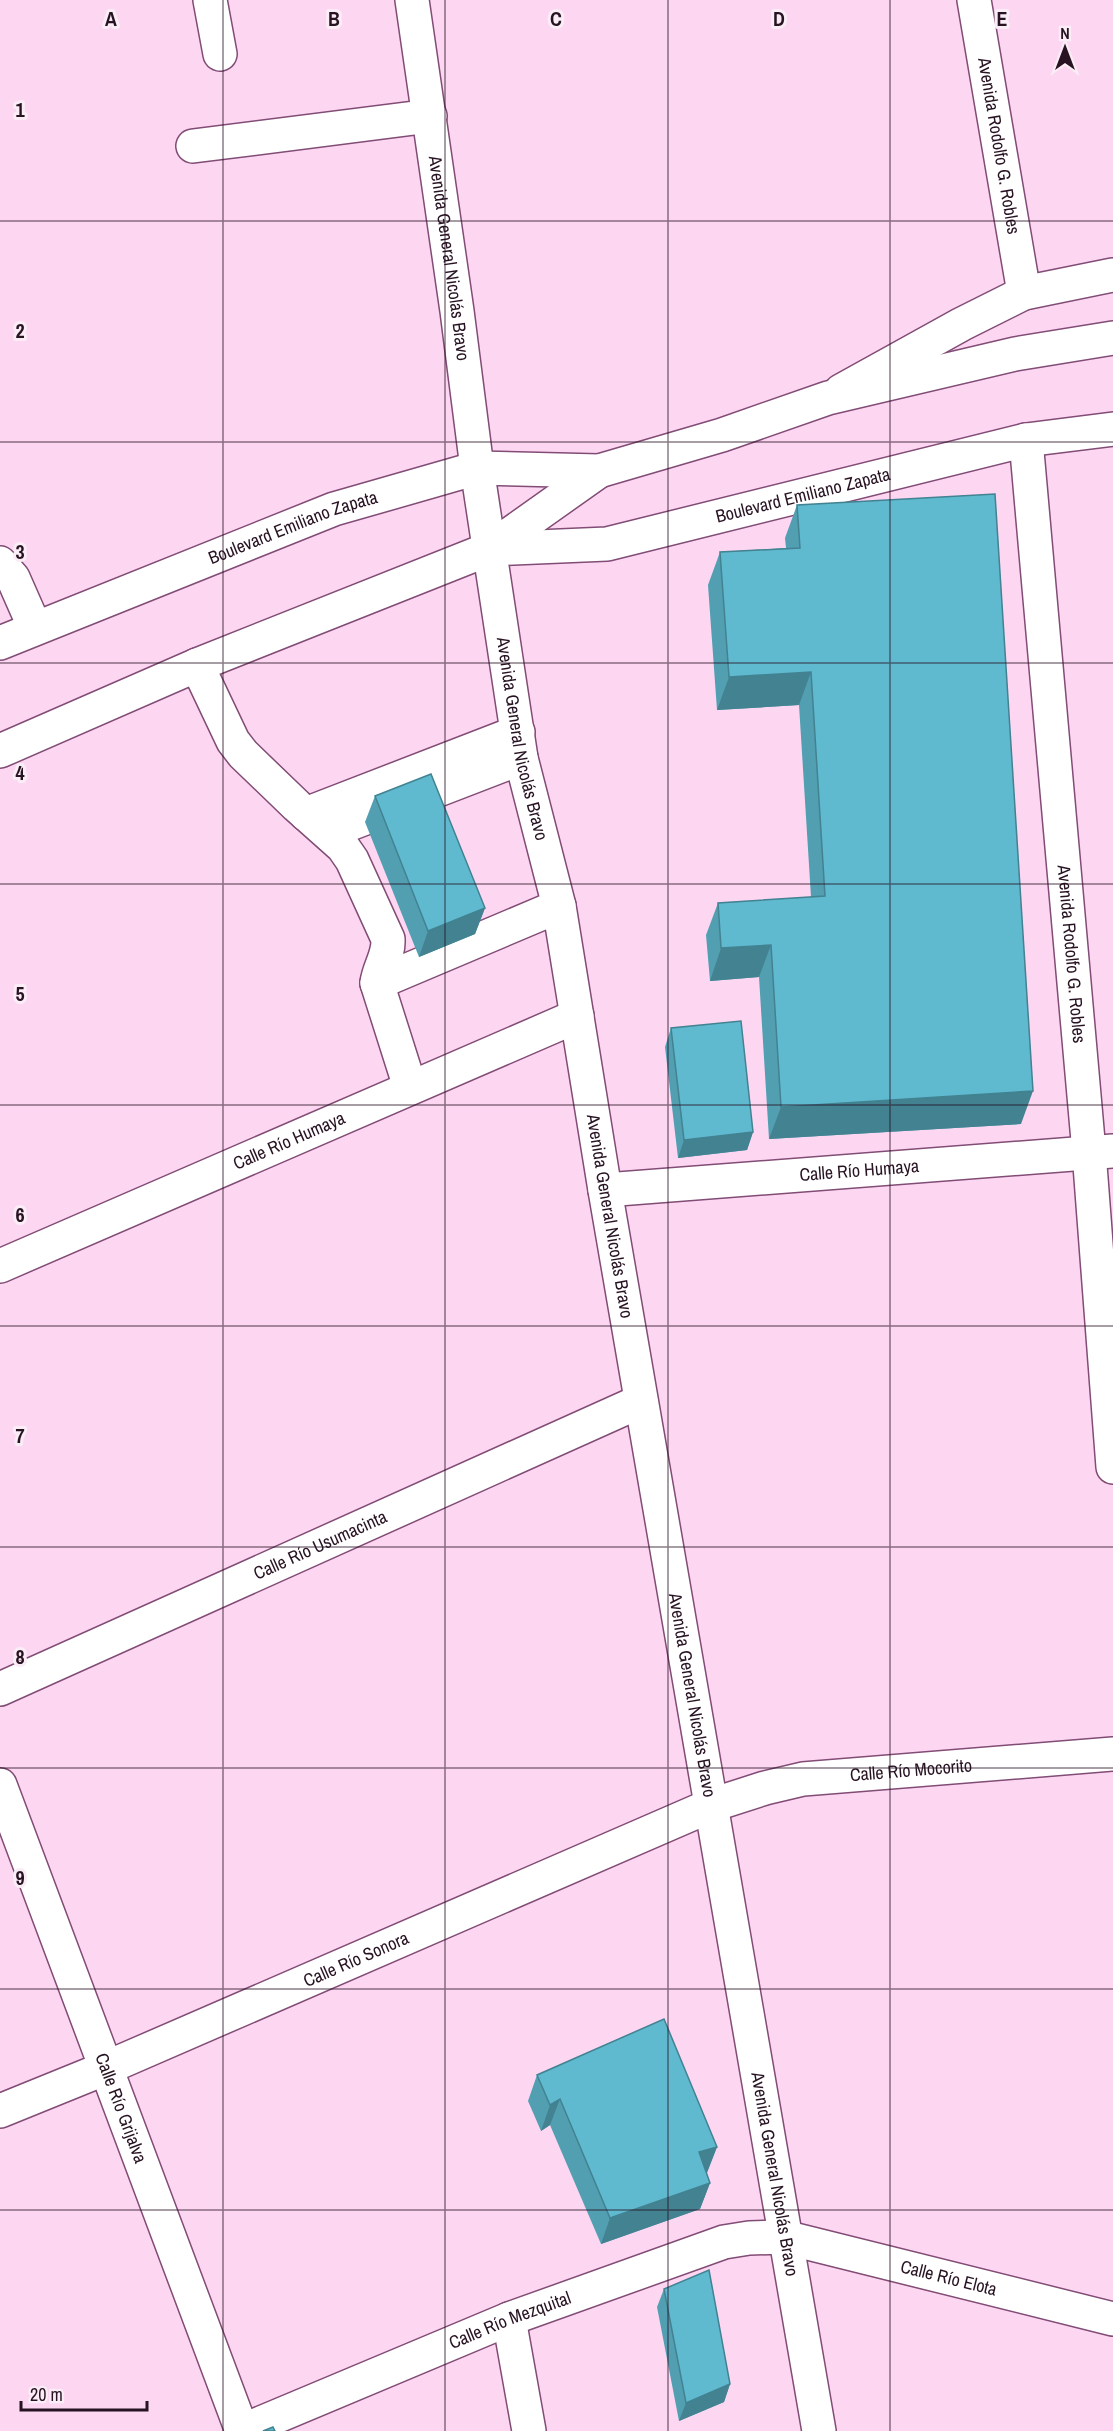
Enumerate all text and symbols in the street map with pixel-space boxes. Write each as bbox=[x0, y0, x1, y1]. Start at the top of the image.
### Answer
text: A bbox=[105, 5, 117, 32]
text: B bbox=[328, 5, 340, 32]
text: C bbox=[550, 5, 562, 32]
text: D bbox=[773, 5, 785, 32]
text: E bbox=[997, 5, 1008, 32]
north arrow bbox=[1035, 18, 1095, 78]
text: N bbox=[1060, 22, 1070, 44]
street label: Avenida Rodolfo G. Robles bbox=[972, 55, 1027, 236]
text: 1 bbox=[15, 96, 25, 123]
street label: Avenida General Nicolás Bravo bbox=[423, 153, 476, 362]
text: 2 bbox=[15, 317, 25, 344]
street label: Boulevard Emiliano Zapata bbox=[713, 461, 893, 529]
street label: Boulevard Emiliano Zapata bbox=[204, 484, 380, 570]
text: 3 bbox=[15, 538, 25, 565]
street label: Avenida General Nicolás Bravo bbox=[491, 634, 555, 843]
text: 4 bbox=[15, 759, 25, 786]
street label: Avenida Rodolfo G. Robles bbox=[1052, 863, 1092, 1044]
text: 5 bbox=[15, 980, 25, 1007]
street label: Calle Río Humaya bbox=[229, 1105, 349, 1176]
street label: Avenida General Nicolás Bravo bbox=[581, 1111, 640, 1320]
street label: Calle Río Humaya bbox=[799, 1153, 920, 1187]
text: 6 bbox=[15, 1201, 25, 1228]
text: 7 bbox=[15, 1422, 25, 1449]
street label: Calle Río Usumacinta bbox=[249, 1504, 391, 1586]
street label: Avenida General Nicolás Bravo bbox=[663, 1590, 722, 1799]
text: 8 bbox=[15, 1643, 25, 1670]
street label: Calle Río Mocorito bbox=[849, 1752, 973, 1787]
text: 9 bbox=[15, 1864, 25, 1891]
street label: Calle Río Sonora bbox=[299, 1925, 412, 1993]
street label: Calle Río Grijalva bbox=[89, 2049, 154, 2166]
street label: Avenida General Nicolás Bravo bbox=[745, 2069, 805, 2278]
street label: Calle Río Elota bbox=[898, 2254, 1000, 2302]
street label: Calle Río Mezquital bbox=[445, 2285, 574, 2355]
scale bar bbox=[21, 2374, 147, 2412]
text: 20 m bbox=[30, 2382, 63, 2407]

